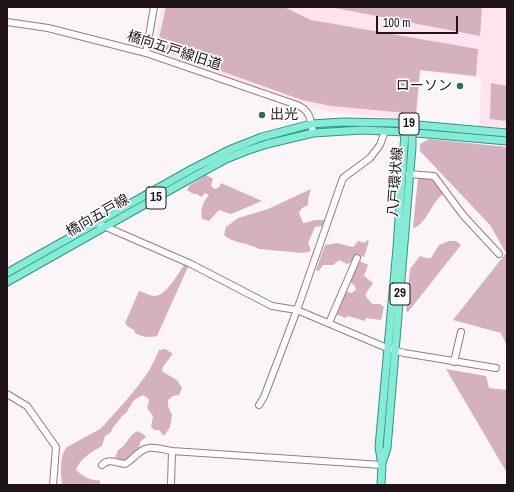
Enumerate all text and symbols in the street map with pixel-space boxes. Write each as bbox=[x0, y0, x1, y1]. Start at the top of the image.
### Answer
scale bar bbox=[378, 8, 460, 34]
text: 100 m bbox=[383, 15, 410, 31]
street label: 橋向五戸線旧道 bbox=[125, 28, 223, 74]
place label: ローソン bbox=[396, 78, 452, 94]
marker: ローソン bbox=[455, 81, 465, 91]
place label: 出光 bbox=[270, 107, 298, 123]
marker: 出光 bbox=[257, 110, 267, 120]
road number: 19 bbox=[399, 113, 419, 135]
street label: 八戸環状線 bbox=[385, 146, 407, 218]
road number: 15 bbox=[146, 187, 166, 209]
street label: 橋向五戸線 bbox=[63, 191, 133, 241]
road number: 29 bbox=[390, 283, 410, 305]

